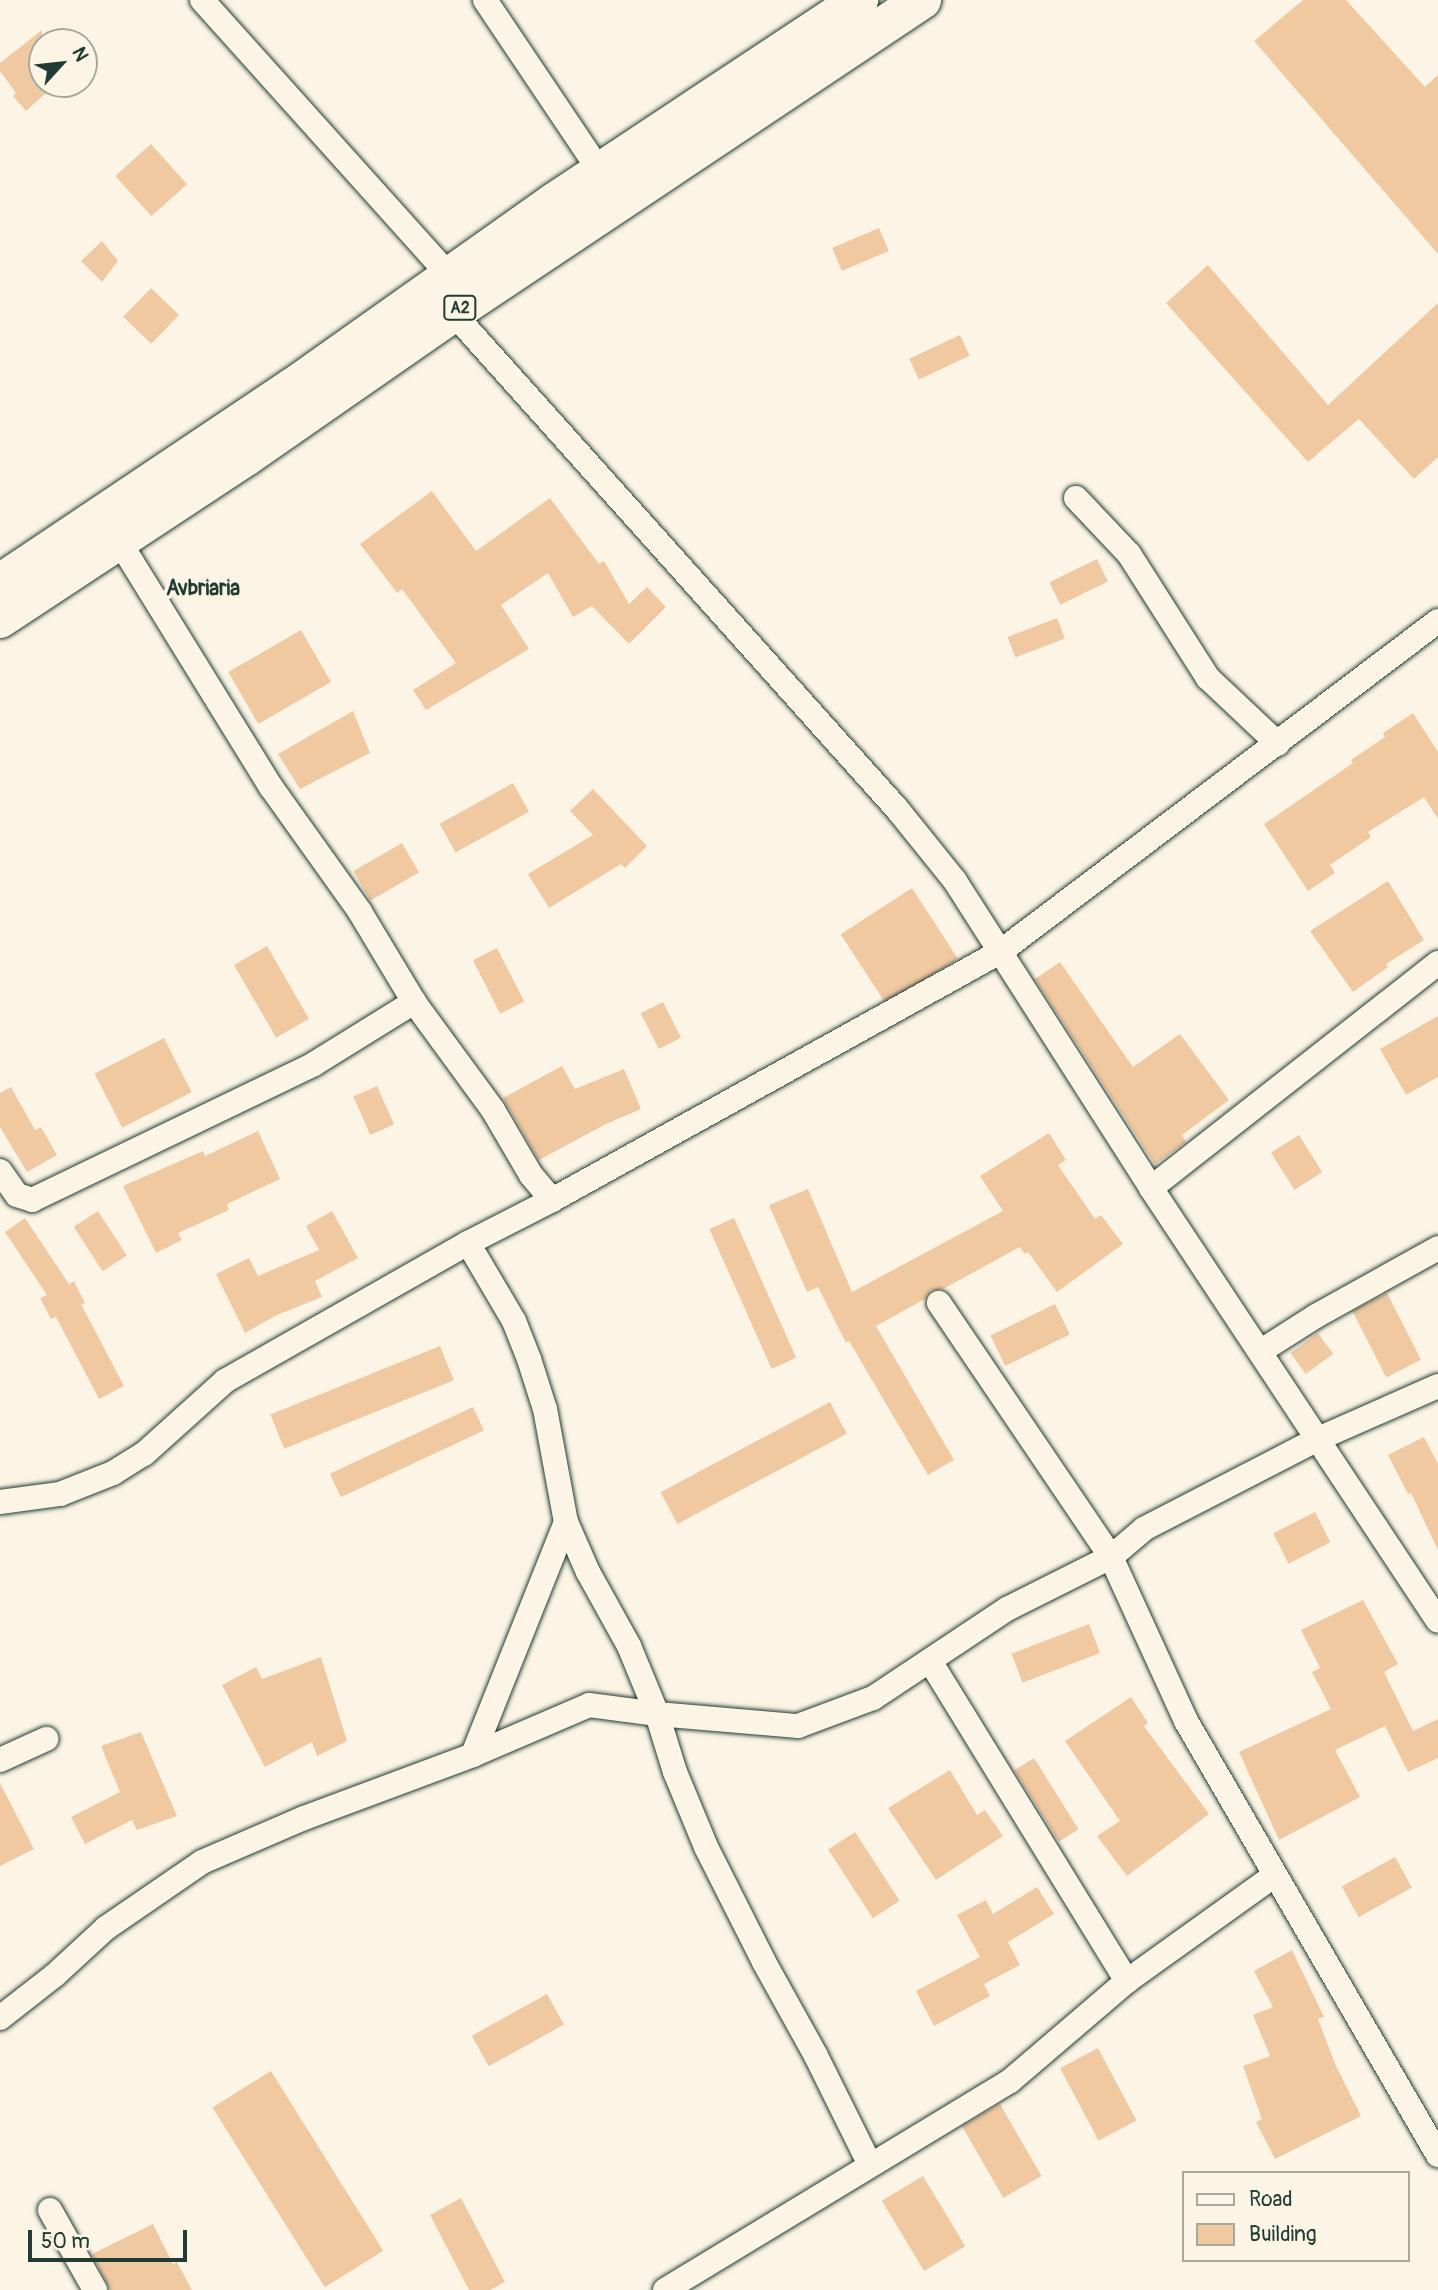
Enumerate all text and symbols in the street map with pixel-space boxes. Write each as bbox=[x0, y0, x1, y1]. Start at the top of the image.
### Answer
north arrow bbox=[28, 28, 98, 98]
text: N bbox=[66, 43, 94, 66]
road number: A2 bbox=[442, 296, 477, 320]
district label: Avbriaria bbox=[166, 576, 240, 602]
legend bbox=[1182, 2171, 1410, 2262]
text: Road bbox=[1249, 2186, 1293, 2213]
scale bar bbox=[32, 2216, 191, 2260]
text: Building bbox=[1249, 2221, 1316, 2248]
text: 50 m bbox=[41, 2228, 90, 2255]

